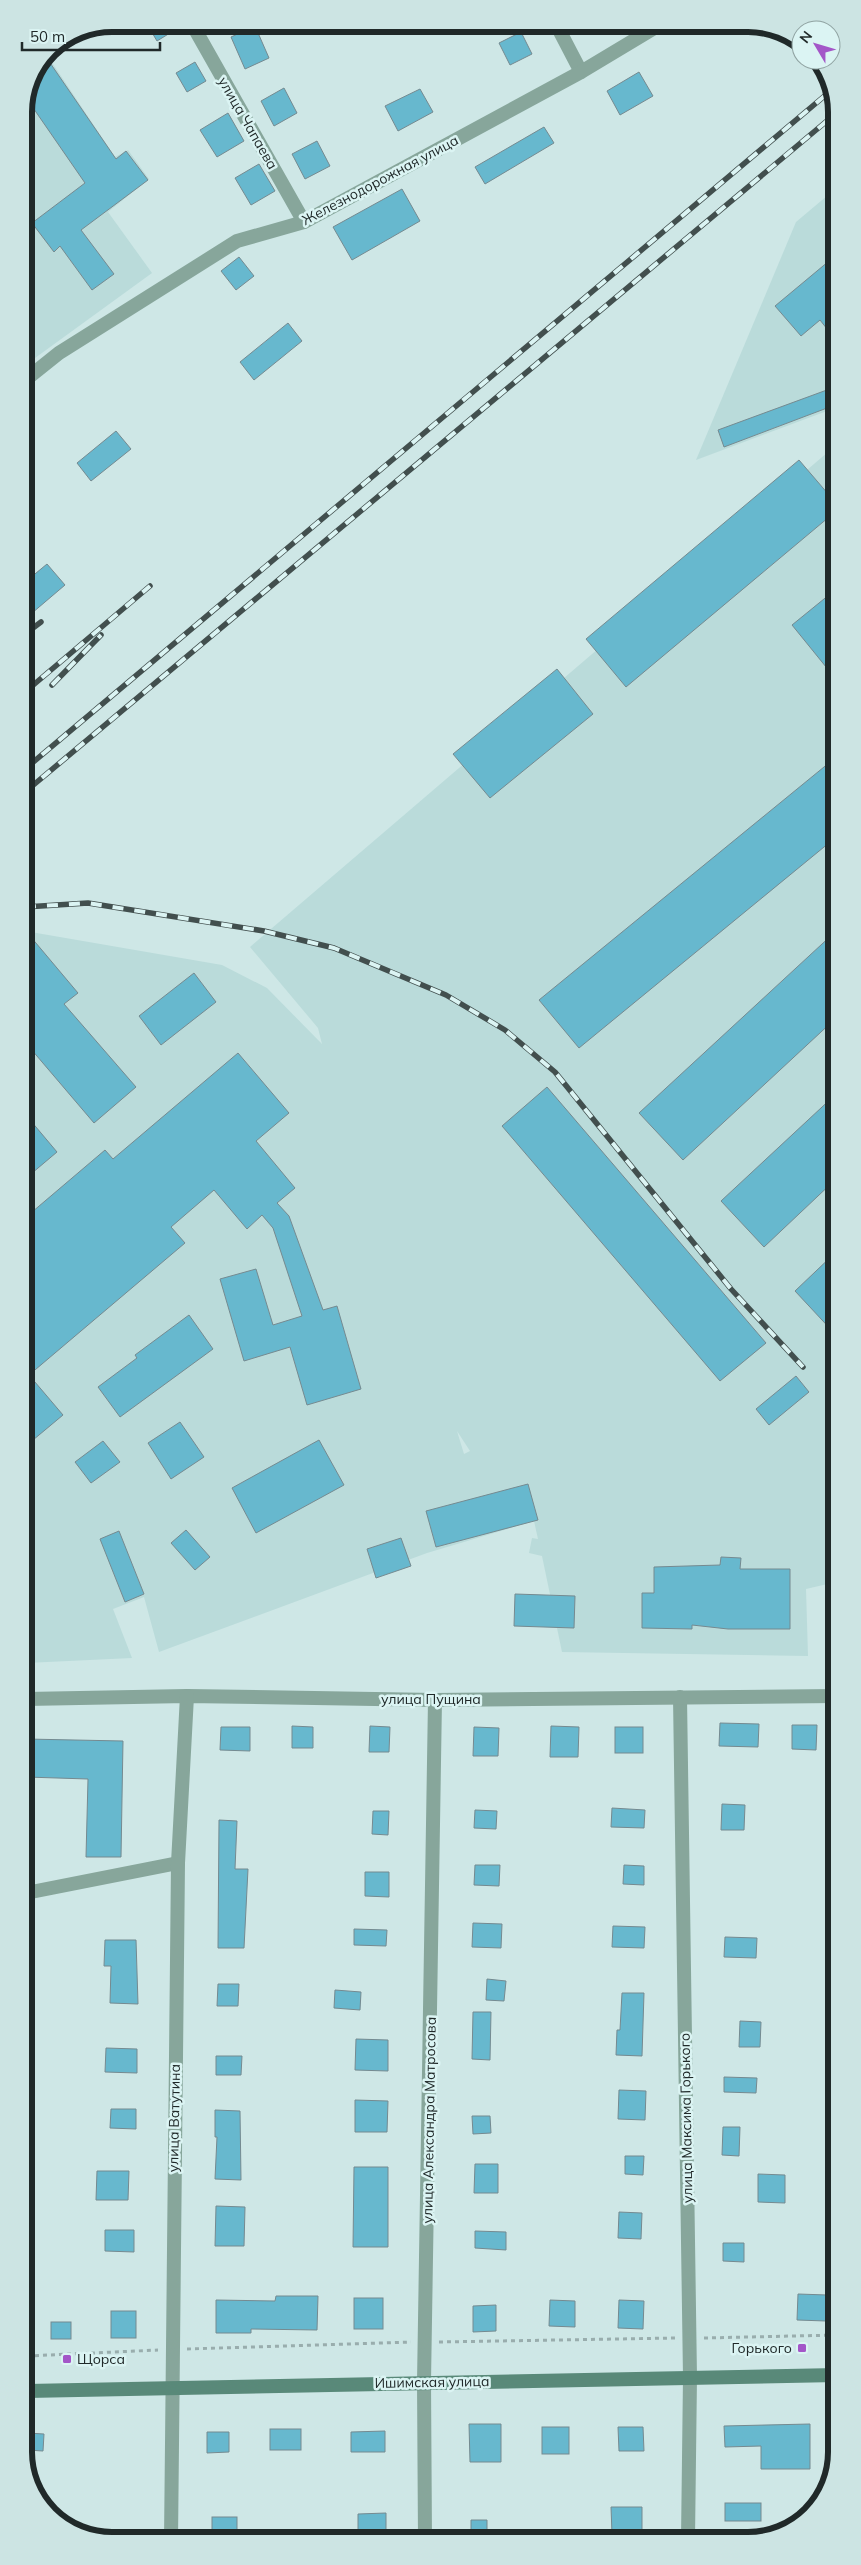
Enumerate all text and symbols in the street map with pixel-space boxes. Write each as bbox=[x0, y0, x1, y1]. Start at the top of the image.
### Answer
scale bar bbox=[22, 20, 160, 52]
north arrow bbox=[791, 20, 841, 70]
text: 50 m bbox=[30, 27, 65, 46]
text: N bbox=[795, 27, 816, 47]
street label: улица Чапаева bbox=[214, 74, 282, 172]
street label: Железнодорожная улица bbox=[299, 131, 461, 229]
street label: улица Пущина bbox=[381, 1690, 481, 1708]
street label: улица Александра Матросова bbox=[418, 2017, 440, 2223]
street label: улица Максима Горького bbox=[676, 2033, 696, 2203]
street label: улица Ватутина bbox=[164, 2064, 184, 2172]
place label: Горького bbox=[732, 2339, 792, 2357]
marker: Горького bbox=[796, 2342, 808, 2354]
place label: Щорса bbox=[77, 2350, 125, 2368]
marker: Щорса bbox=[61, 2353, 73, 2365]
street label: Ишимская улица bbox=[374, 2372, 490, 2392]

